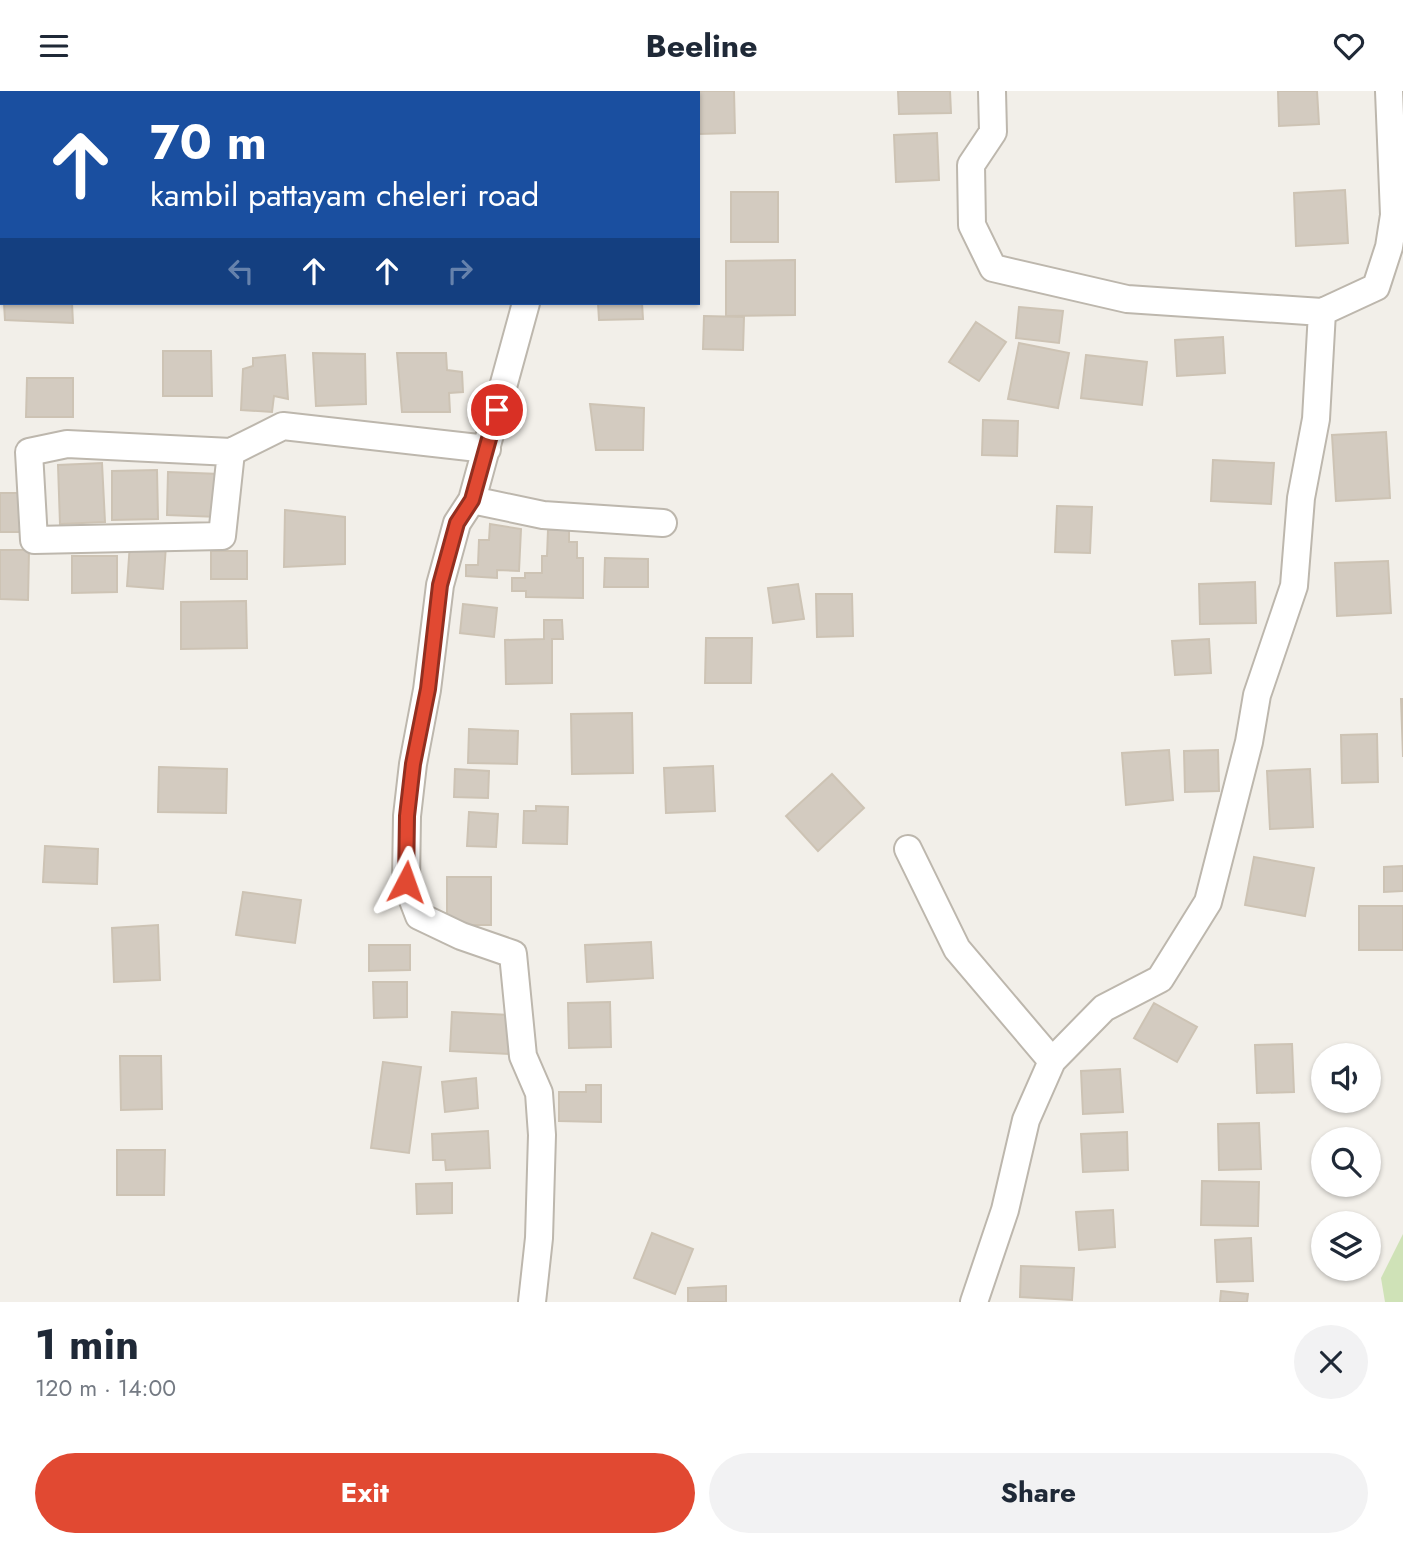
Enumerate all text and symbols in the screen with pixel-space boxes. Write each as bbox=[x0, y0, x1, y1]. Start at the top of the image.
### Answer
text: Beeline bbox=[645, 23, 758, 69]
icon: menu bbox=[35, 27, 73, 65]
icon: heart bbox=[1330, 27, 1368, 65]
text: 70 m bbox=[150, 107, 267, 177]
icon: ahead bbox=[35, 119, 126, 210]
text: kambil pattayam cheleri road bbox=[150, 172, 539, 218]
icon: left bbox=[222, 252, 260, 290]
icon: ahead bbox=[295, 252, 333, 290]
icon: ahead bbox=[368, 252, 406, 290]
icon: right bbox=[441, 252, 479, 290]
pin bbox=[467, 380, 527, 440]
icon: arrive bbox=[478, 391, 516, 429]
position arrow bbox=[369, 845, 443, 919]
map controls bbox=[1311, 1043, 1381, 1281]
button: sound bbox=[1311, 1043, 1381, 1113]
button: search bbox=[1311, 1127, 1381, 1197]
button: layers bbox=[1311, 1211, 1381, 1281]
text: 1 min bbox=[35, 1314, 139, 1375]
button: close bbox=[1294, 1325, 1368, 1399]
text: 120 m · 14:00 bbox=[35, 1371, 176, 1405]
button: Exit bbox=[35, 1453, 695, 1533]
button: Share bbox=[709, 1453, 1368, 1533]

